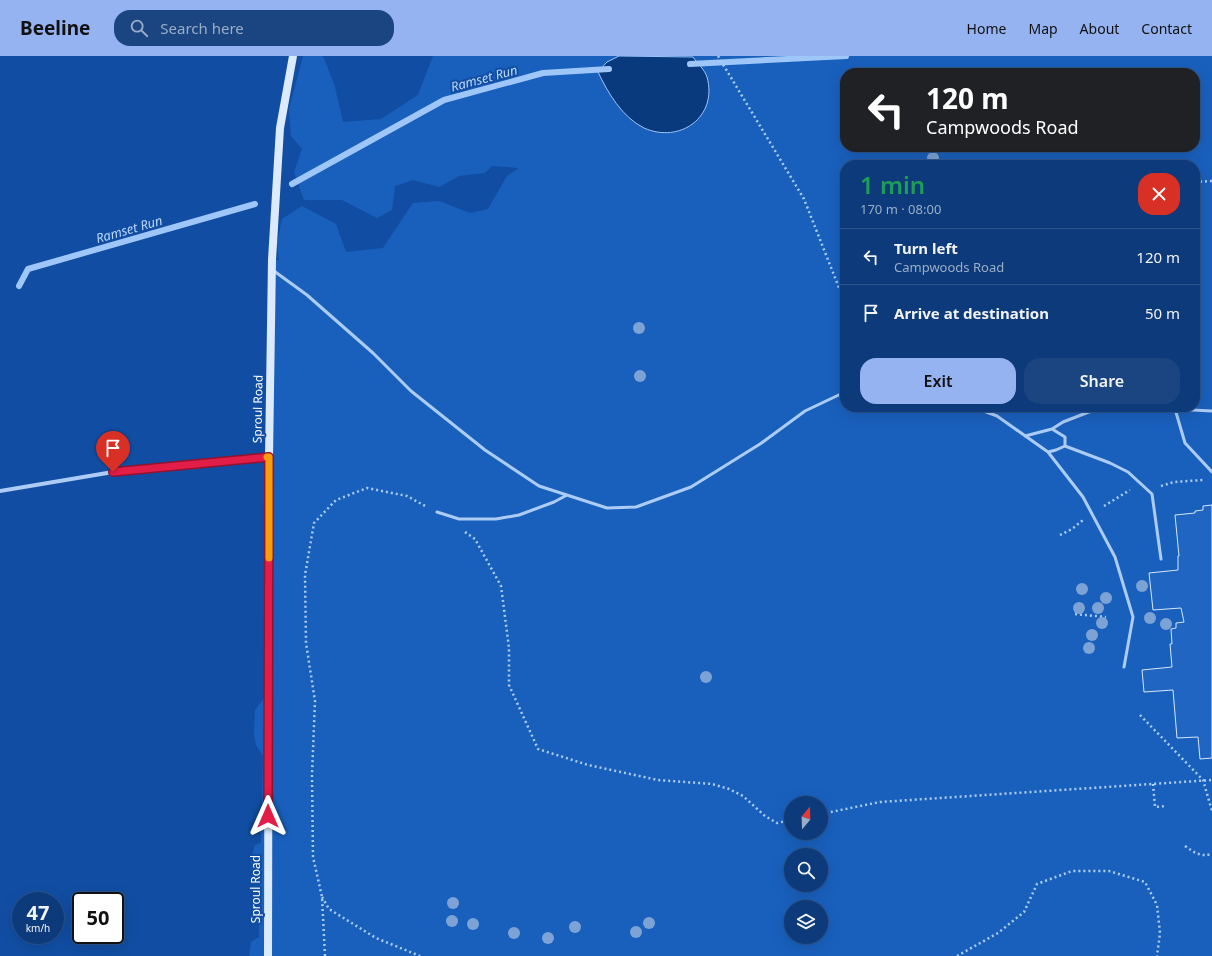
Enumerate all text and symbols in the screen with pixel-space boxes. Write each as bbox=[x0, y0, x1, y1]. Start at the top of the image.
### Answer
search box bbox=[114, 10, 394, 46]
text: Beeline bbox=[20, 15, 90, 41]
icon: search bbox=[128, 17, 150, 39]
text: Search here bbox=[160, 18, 244, 38]
text: Home bbox=[967, 19, 1006, 38]
text: Map bbox=[1028, 19, 1058, 38]
text: About bbox=[1080, 19, 1119, 38]
text: Contact bbox=[1141, 19, 1192, 38]
water label: Ramset Run bbox=[449, 60, 519, 96]
text: 120 m bbox=[926, 79, 1009, 117]
icon: left bbox=[860, 84, 912, 136]
text: Campwoods Road bbox=[926, 115, 1079, 139]
text: 1 min bbox=[860, 168, 925, 201]
button: close bbox=[1138, 173, 1180, 215]
text: 170 m · 08:00 bbox=[860, 200, 941, 218]
water label: Ramset Run bbox=[94, 211, 164, 247]
text: Turn left bbox=[894, 238, 958, 258]
icon: left bbox=[860, 246, 882, 268]
text: 120 m bbox=[1136, 247, 1180, 267]
text: Campwoods Road bbox=[894, 258, 1004, 276]
icon: arrive bbox=[860, 302, 882, 324]
text: Arrive at destination bbox=[894, 303, 1049, 323]
text: 50 m bbox=[1145, 303, 1180, 323]
button: Exit bbox=[860, 358, 1016, 404]
button: Share bbox=[1024, 358, 1180, 404]
street label: Sproul Road bbox=[248, 375, 267, 443]
pin bbox=[96, 431, 130, 472]
icon: arrive bbox=[102, 437, 124, 459]
position arrow bbox=[247, 795, 289, 837]
north arrow bbox=[784, 796, 828, 840]
map controls bbox=[784, 796, 828, 944]
button: search bbox=[784, 848, 828, 892]
street label: Sproul Road bbox=[247, 855, 264, 923]
speed limit sign: 50 bbox=[72, 892, 124, 944]
text: 47 bbox=[27, 899, 49, 926]
button: layers bbox=[784, 900, 828, 944]
text: km/h bbox=[26, 921, 50, 935]

